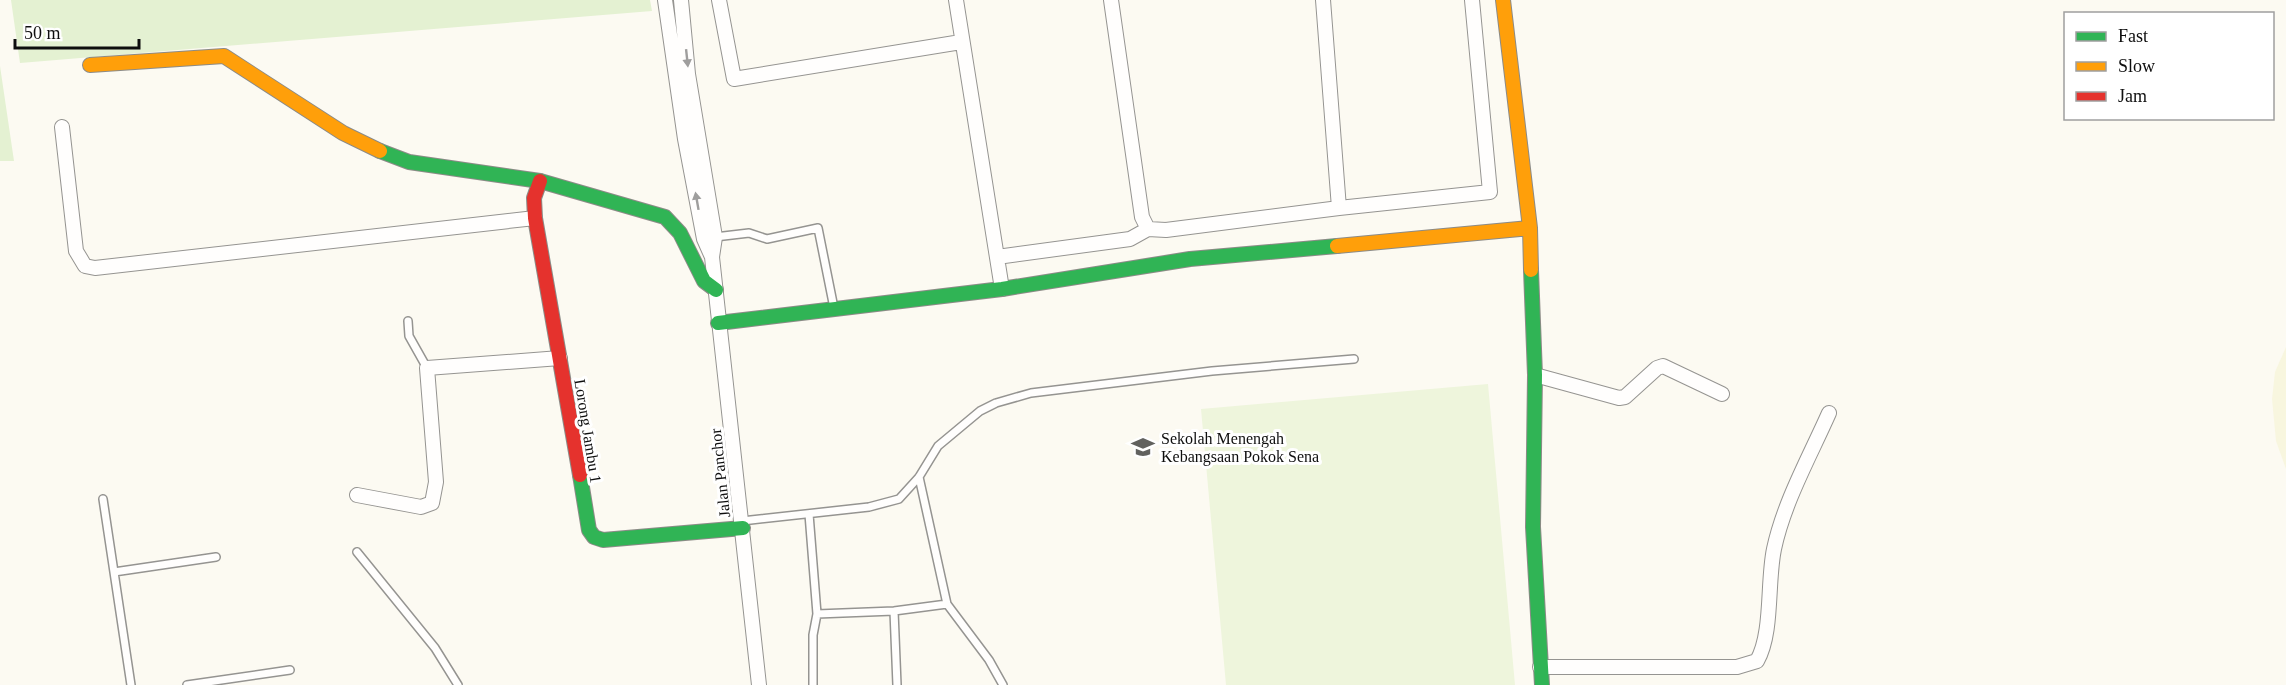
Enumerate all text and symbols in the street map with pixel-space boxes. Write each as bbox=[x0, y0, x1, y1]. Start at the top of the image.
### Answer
scale bar bbox=[15, 12, 140, 50]
legend bbox=[2064, 12, 2274, 120]
text: 50 m bbox=[24, 23, 61, 43]
text: Fast bbox=[2118, 26, 2148, 46]
one-way arrow bbox=[682, 49, 692, 68]
text: Slow bbox=[2118, 56, 2155, 76]
text: Jam bbox=[2118, 86, 2147, 106]
one-way arrow bbox=[692, 191, 701, 210]
street label: Lorong Jambu 1 bbox=[570, 378, 605, 484]
street label: Jalan Panchor bbox=[707, 427, 733, 518]
place label: Sekolah Menengah Kebangsaan Pokok Sena bbox=[1161, 430, 1319, 466]
school or university icon: Sekolah Menengah Kebangsaan Pokok Sena bbox=[1130, 434, 1156, 460]

